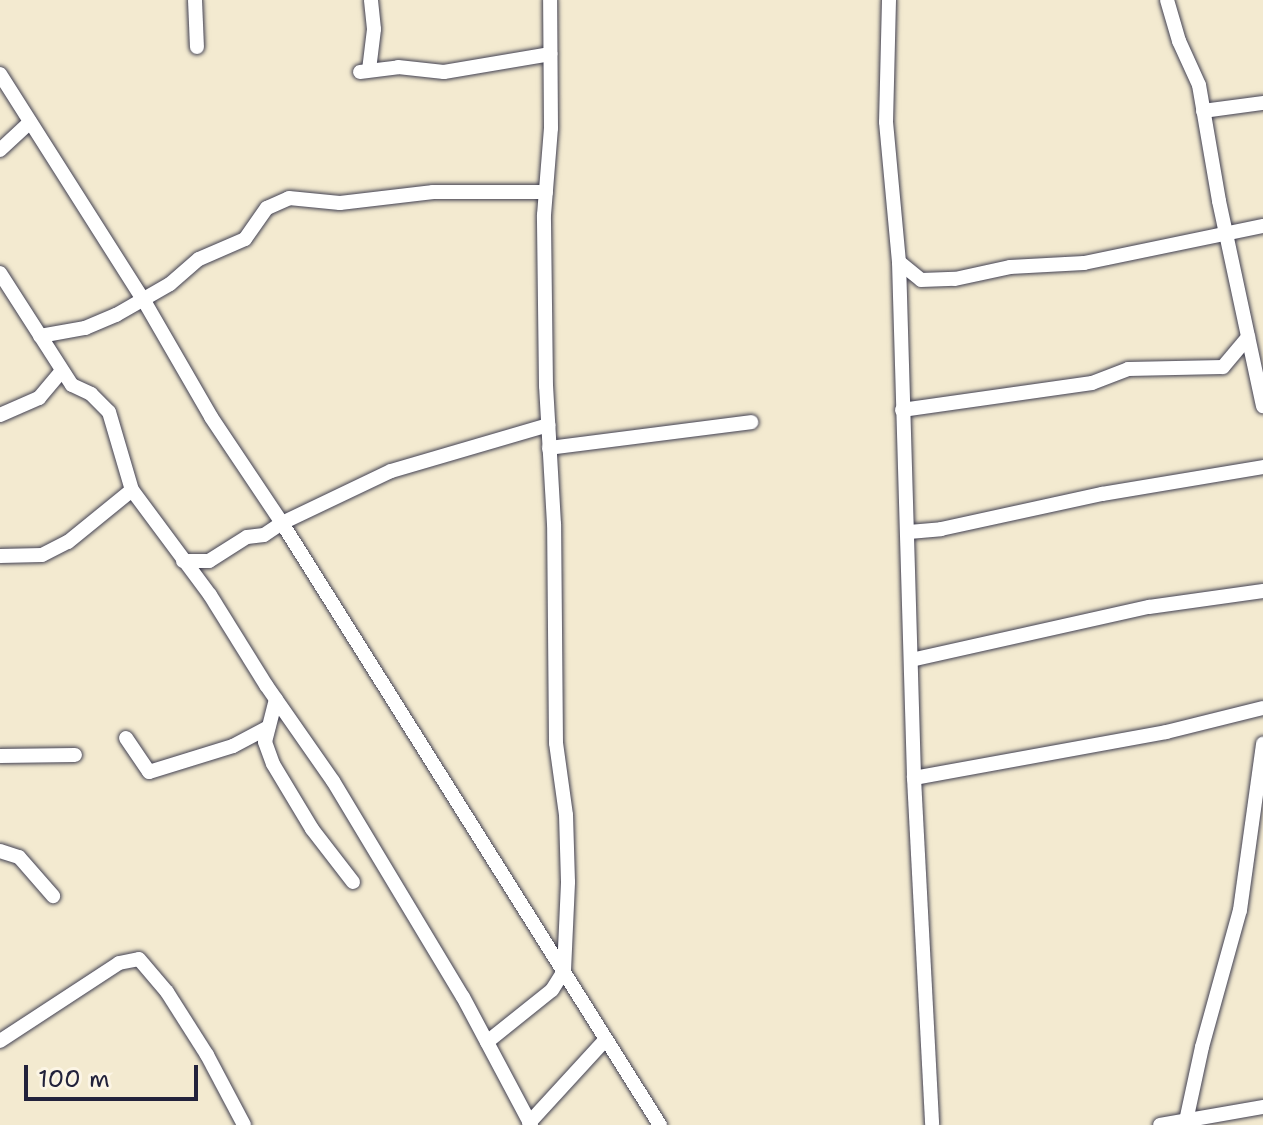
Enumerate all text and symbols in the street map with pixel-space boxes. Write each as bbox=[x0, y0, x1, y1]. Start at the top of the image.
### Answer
scale bar bbox=[28, 1049, 202, 1099]
text: 100 m bbox=[38, 1063, 110, 1095]

